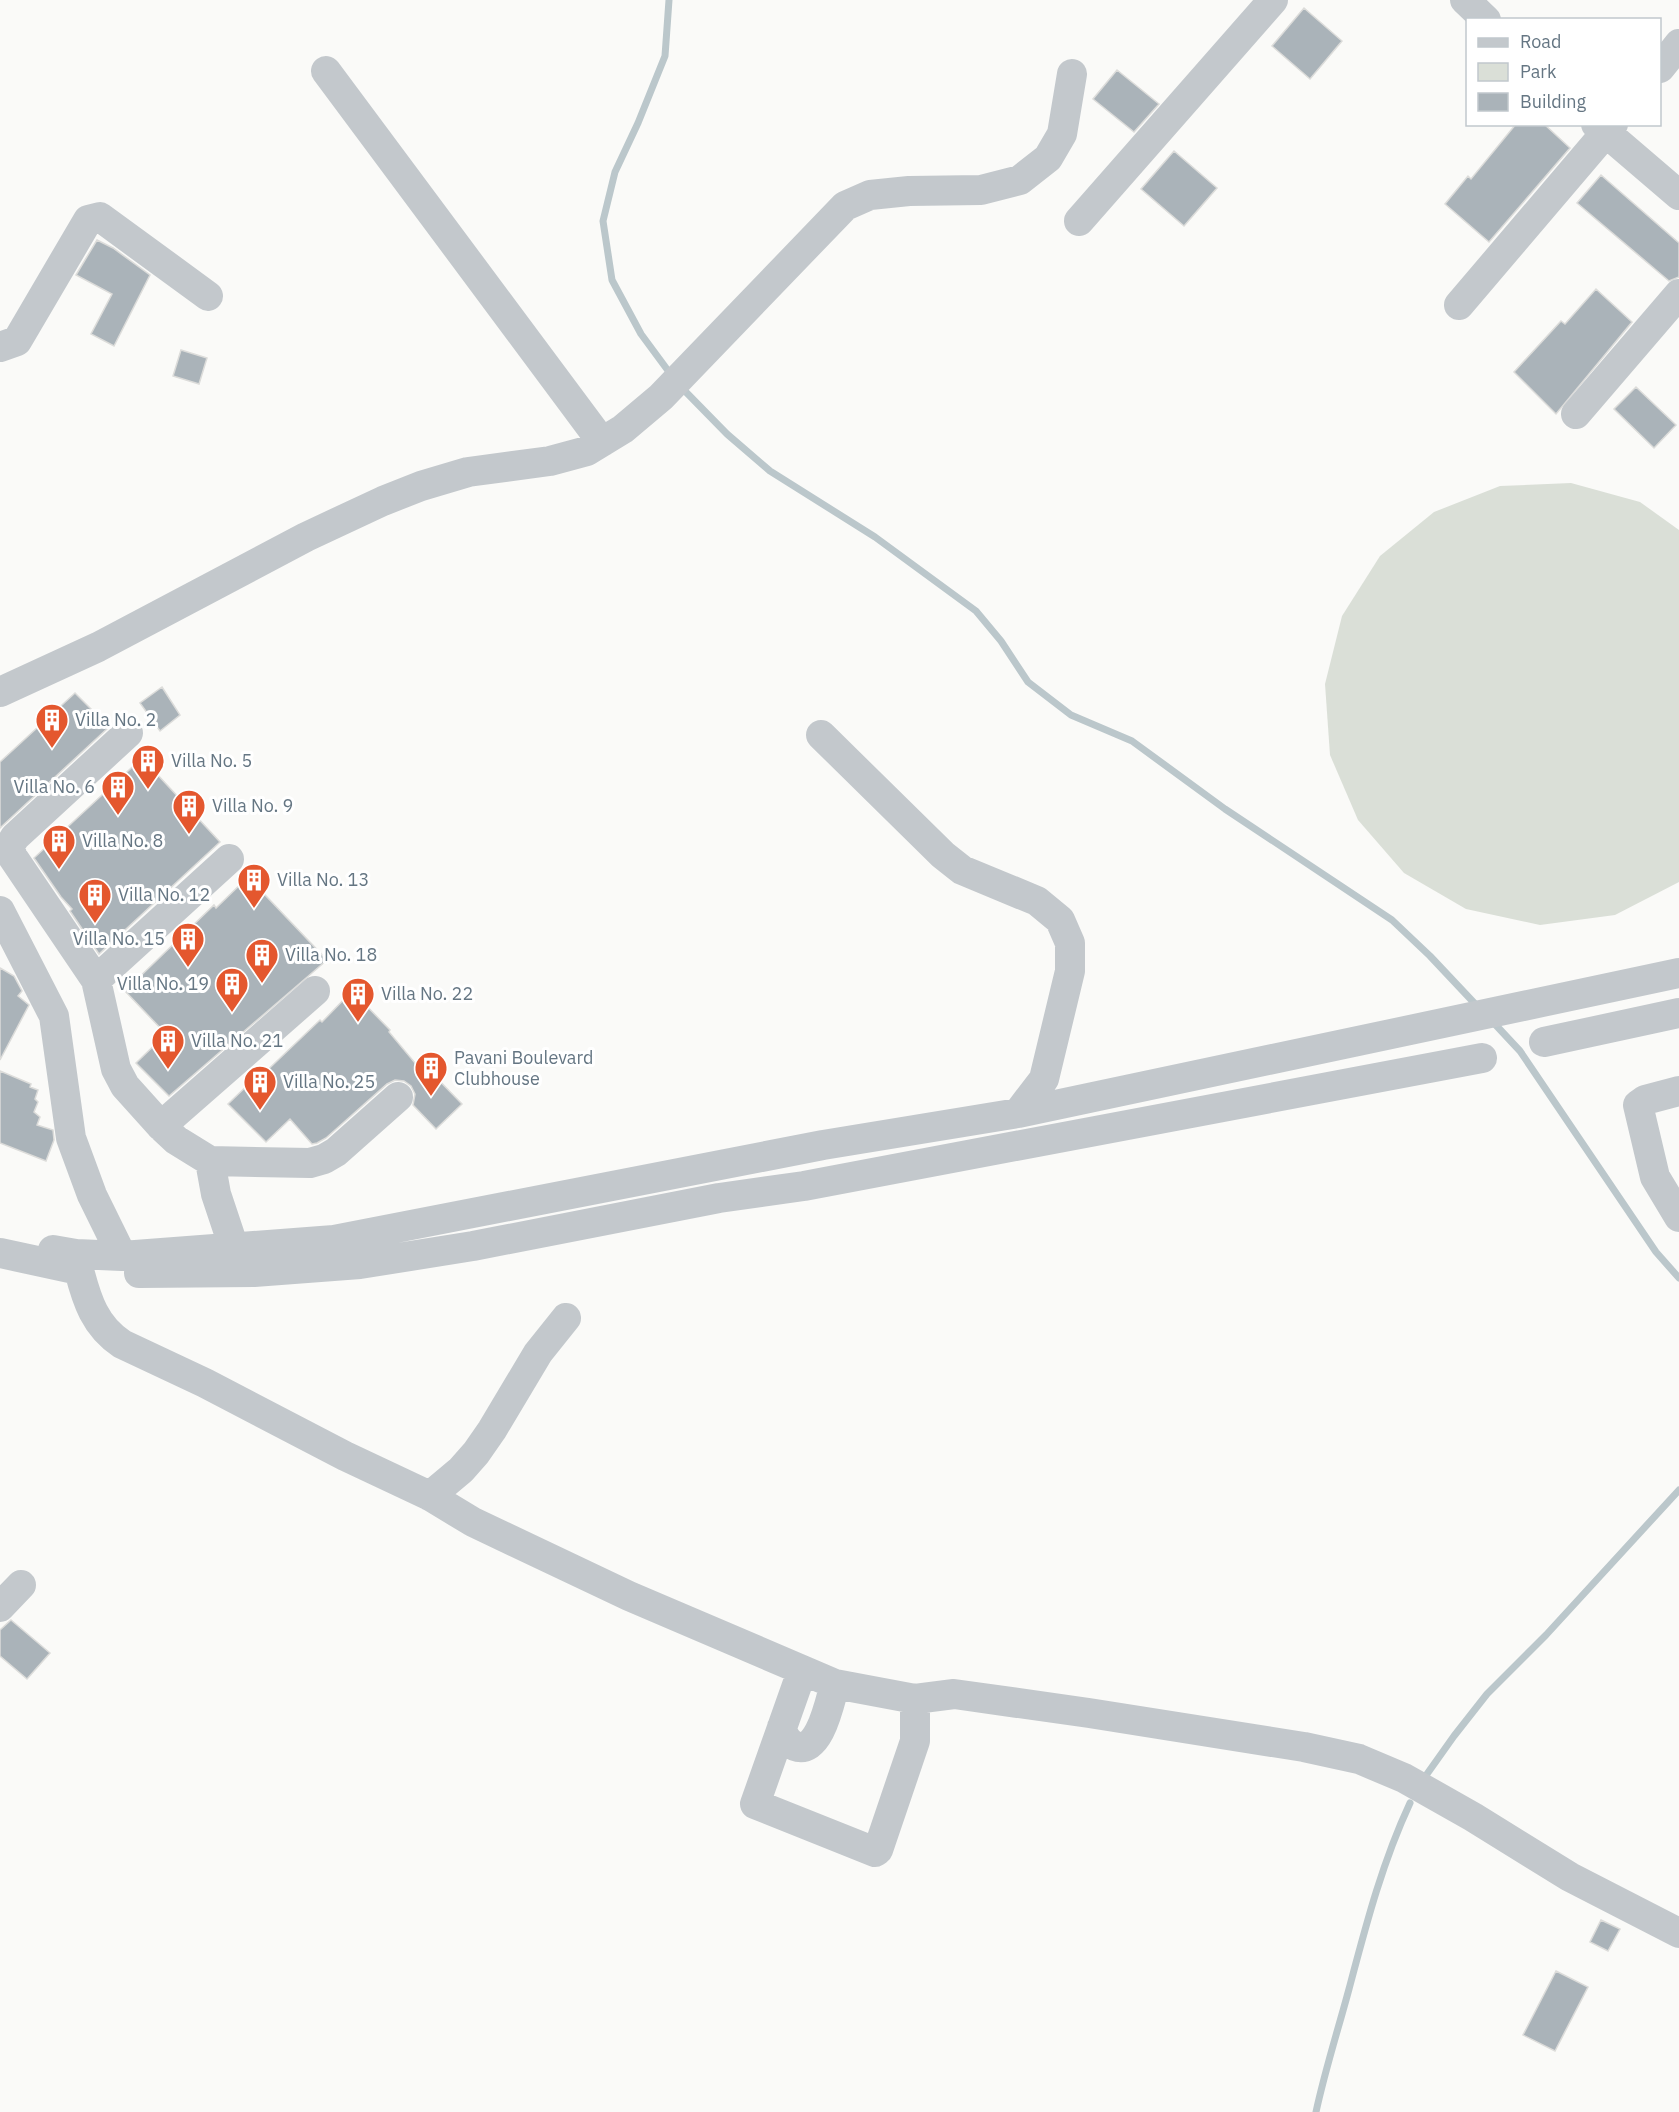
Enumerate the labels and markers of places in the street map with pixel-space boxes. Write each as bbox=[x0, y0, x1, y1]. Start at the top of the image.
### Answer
building icon: Villa No. 2 bbox=[34, 702, 70, 749]
place label: Villa No. 2 bbox=[75, 708, 156, 731]
building icon: Villa No. 5 bbox=[130, 743, 166, 790]
place label: Villa No. 5 bbox=[171, 749, 252, 772]
building icon: Villa No. 6 bbox=[100, 769, 136, 816]
place label: Villa No. 6 bbox=[14, 775, 95, 798]
building icon: Villa No. 9 bbox=[171, 788, 207, 835]
place label: Villa No. 9 bbox=[212, 794, 293, 817]
building icon: Villa No. 8 bbox=[41, 823, 77, 870]
place label: Villa No. 8 bbox=[82, 829, 163, 852]
building icon: Villa No. 13 bbox=[236, 862, 272, 909]
place label: Villa No. 13 bbox=[277, 868, 369, 891]
building icon: Villa No. 12 bbox=[77, 877, 113, 924]
place label: Villa No. 12 bbox=[118, 883, 210, 906]
building icon: Villa No. 15 bbox=[170, 921, 206, 968]
place label: Villa No. 15 bbox=[73, 927, 165, 950]
building icon: Villa No. 18 bbox=[244, 937, 280, 984]
place label: Villa No. 18 bbox=[285, 943, 377, 966]
building icon: Villa No. 19 bbox=[214, 966, 250, 1013]
place label: Villa No. 19 bbox=[117, 972, 209, 995]
building icon: Villa No. 22 bbox=[340, 976, 376, 1023]
place label: Villa No. 22 bbox=[381, 982, 473, 1005]
building icon: Villa No. 21 bbox=[150, 1023, 186, 1070]
place label: Villa No. 21 bbox=[191, 1029, 283, 1052]
place label: Pavani Boulevard Clubhouse bbox=[454, 1046, 593, 1090]
building icon: Pavani Boulevard Clubhouse bbox=[413, 1050, 449, 1097]
building icon: Villa No. 25 bbox=[242, 1064, 278, 1111]
place label: Villa No. 25 bbox=[283, 1070, 375, 1093]

